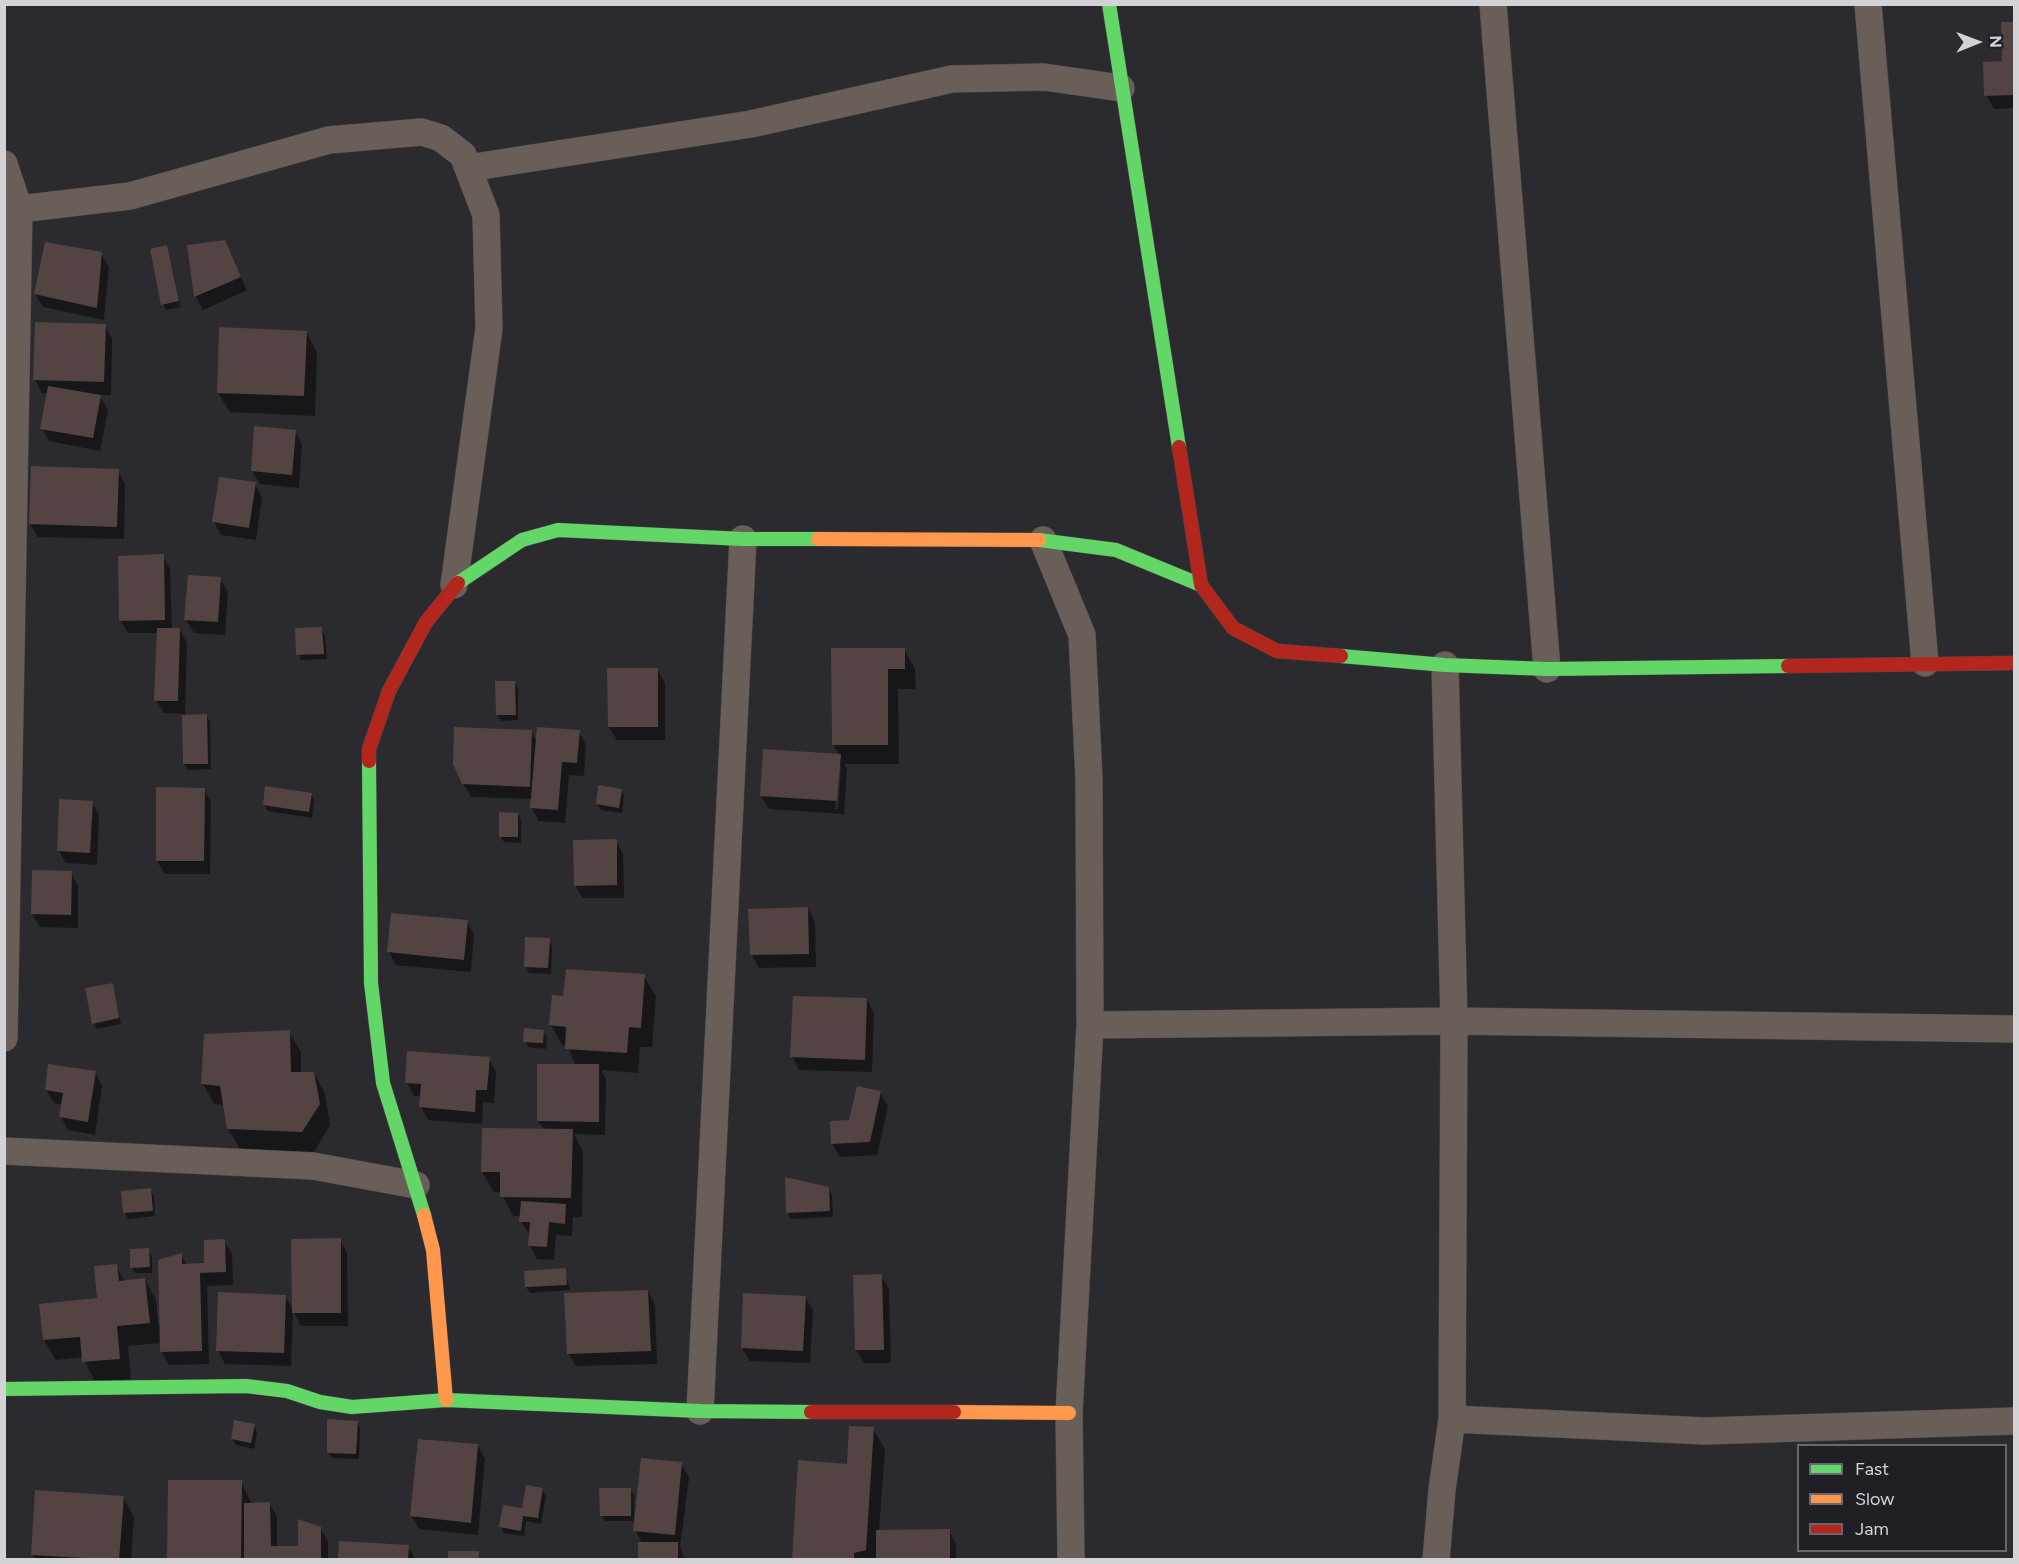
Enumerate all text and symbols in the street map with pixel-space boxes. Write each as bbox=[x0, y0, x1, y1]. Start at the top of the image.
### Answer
north arrow bbox=[1947, 12, 2007, 72]
text: N bbox=[1986, 35, 2005, 48]
legend bbox=[1797, 1444, 2007, 1552]
text: Fast bbox=[1855, 1458, 1889, 1480]
text: Slow bbox=[1855, 1488, 1894, 1510]
text: Jam bbox=[1855, 1518, 1889, 1540]

